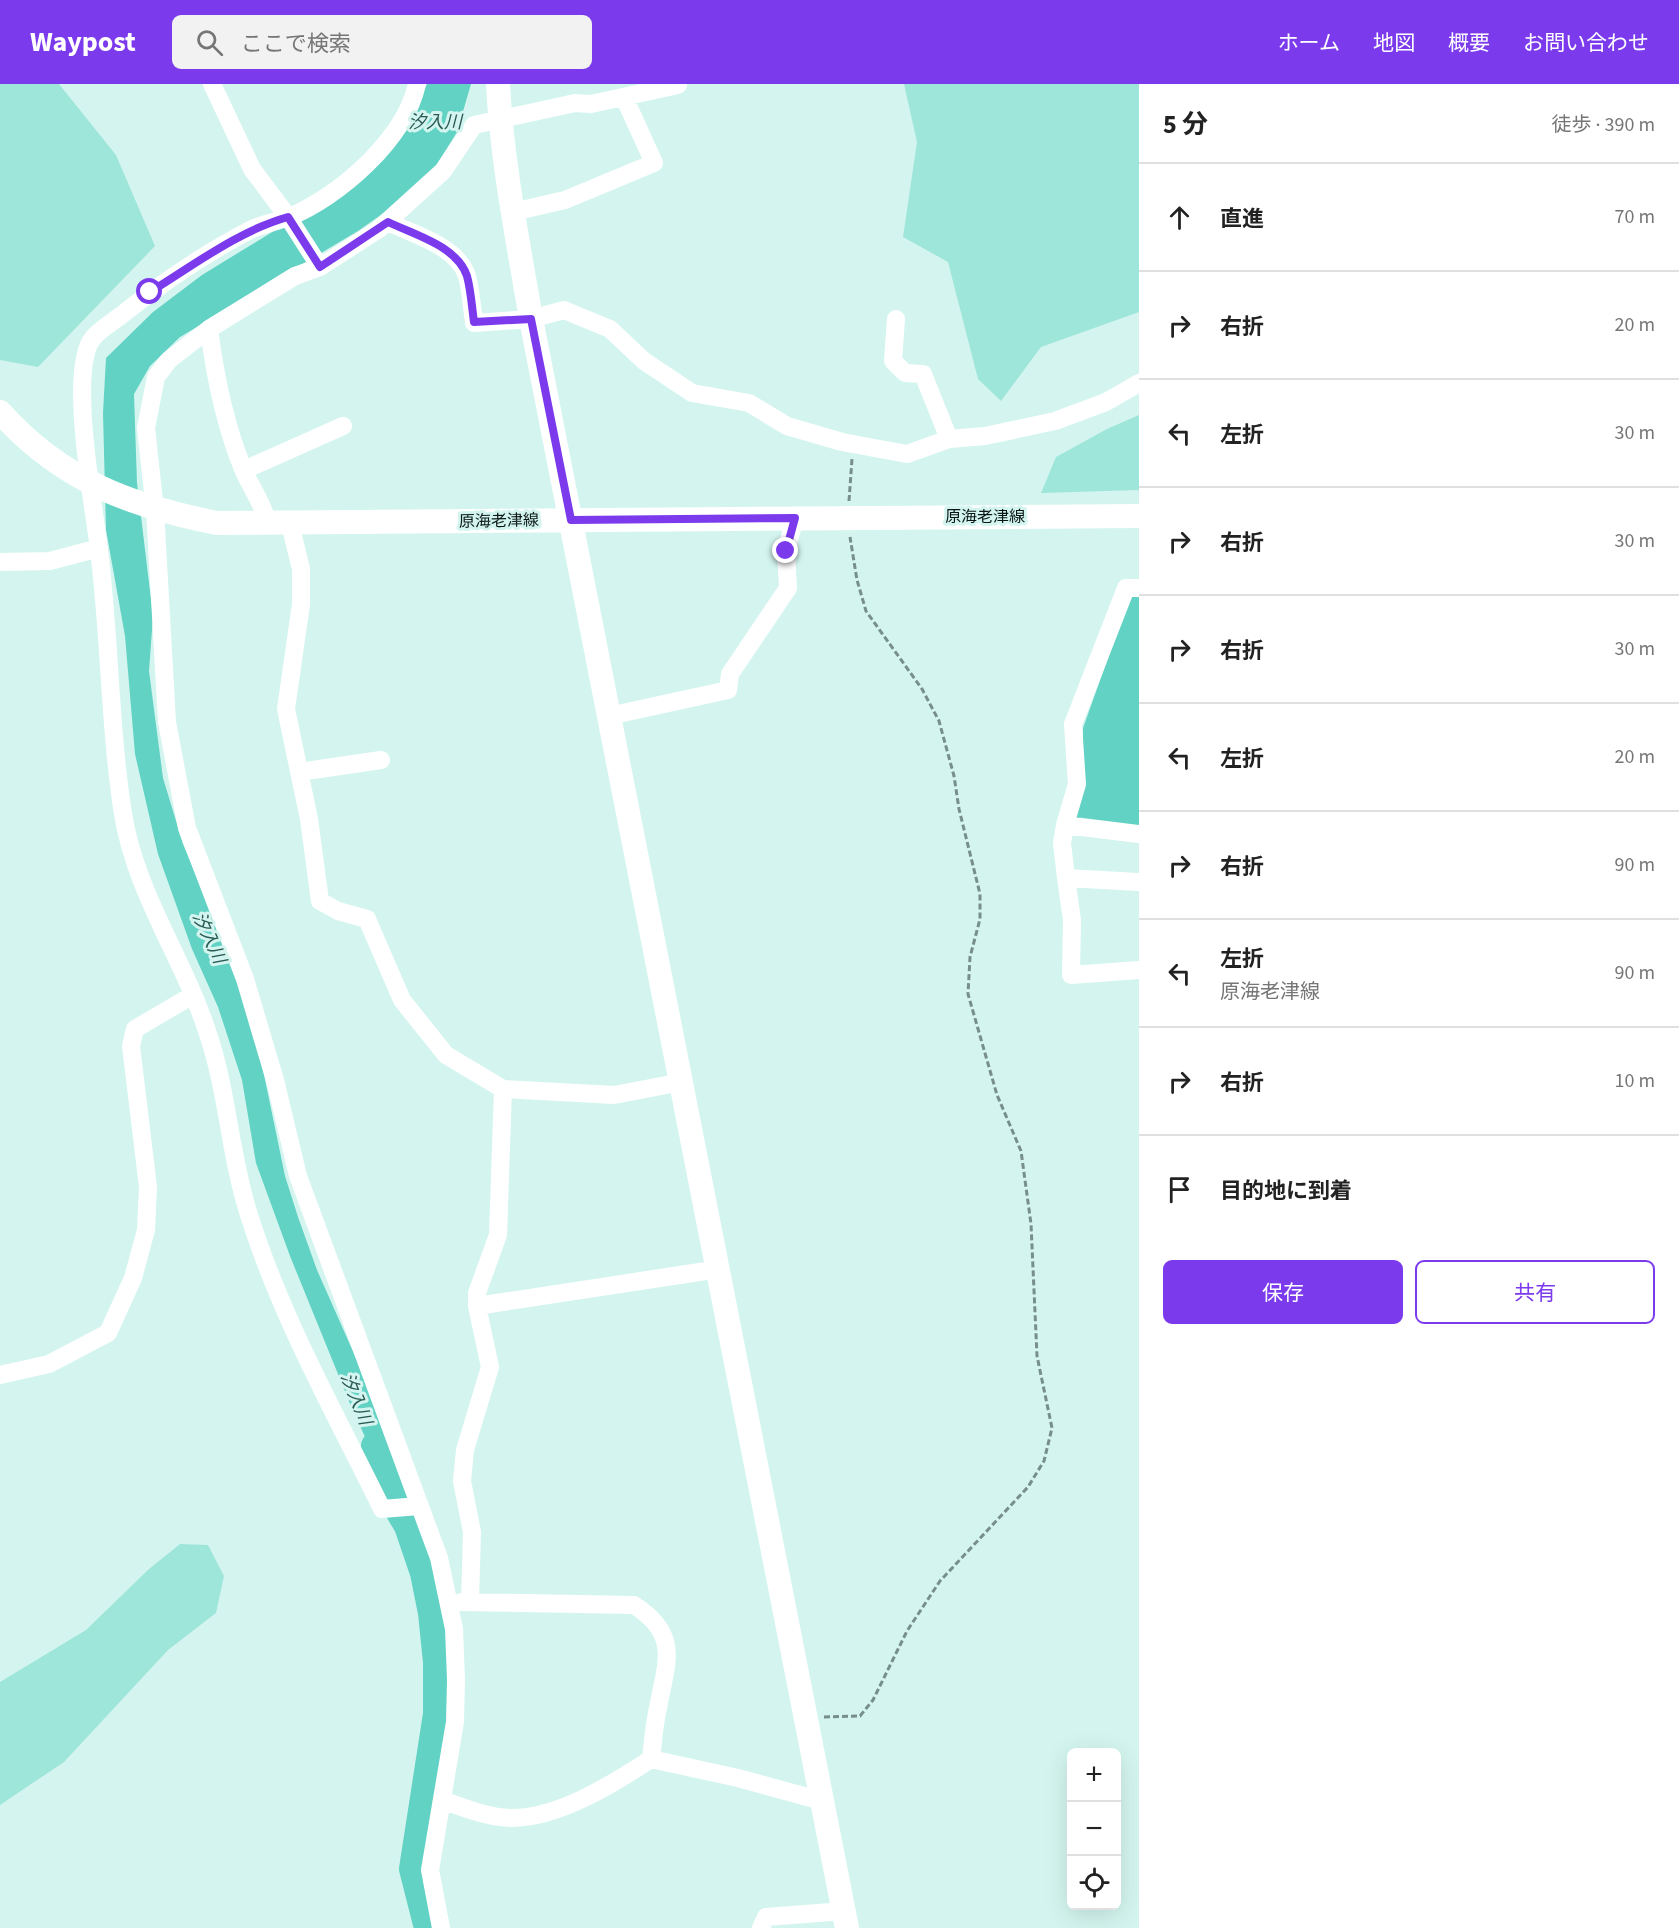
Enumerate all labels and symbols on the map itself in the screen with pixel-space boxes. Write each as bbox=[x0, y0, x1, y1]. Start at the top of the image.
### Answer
water label: 汐入川 bbox=[408, 110, 464, 135]
route start bbox=[136, 278, 162, 304]
street label: 原海老津線 bbox=[945, 506, 1025, 528]
street label: 原海老津線 bbox=[459, 509, 539, 533]
route end bbox=[772, 537, 798, 563]
water label: 汐入川 bbox=[186, 908, 233, 970]
water label: 汐入川 bbox=[334, 1369, 378, 1431]

